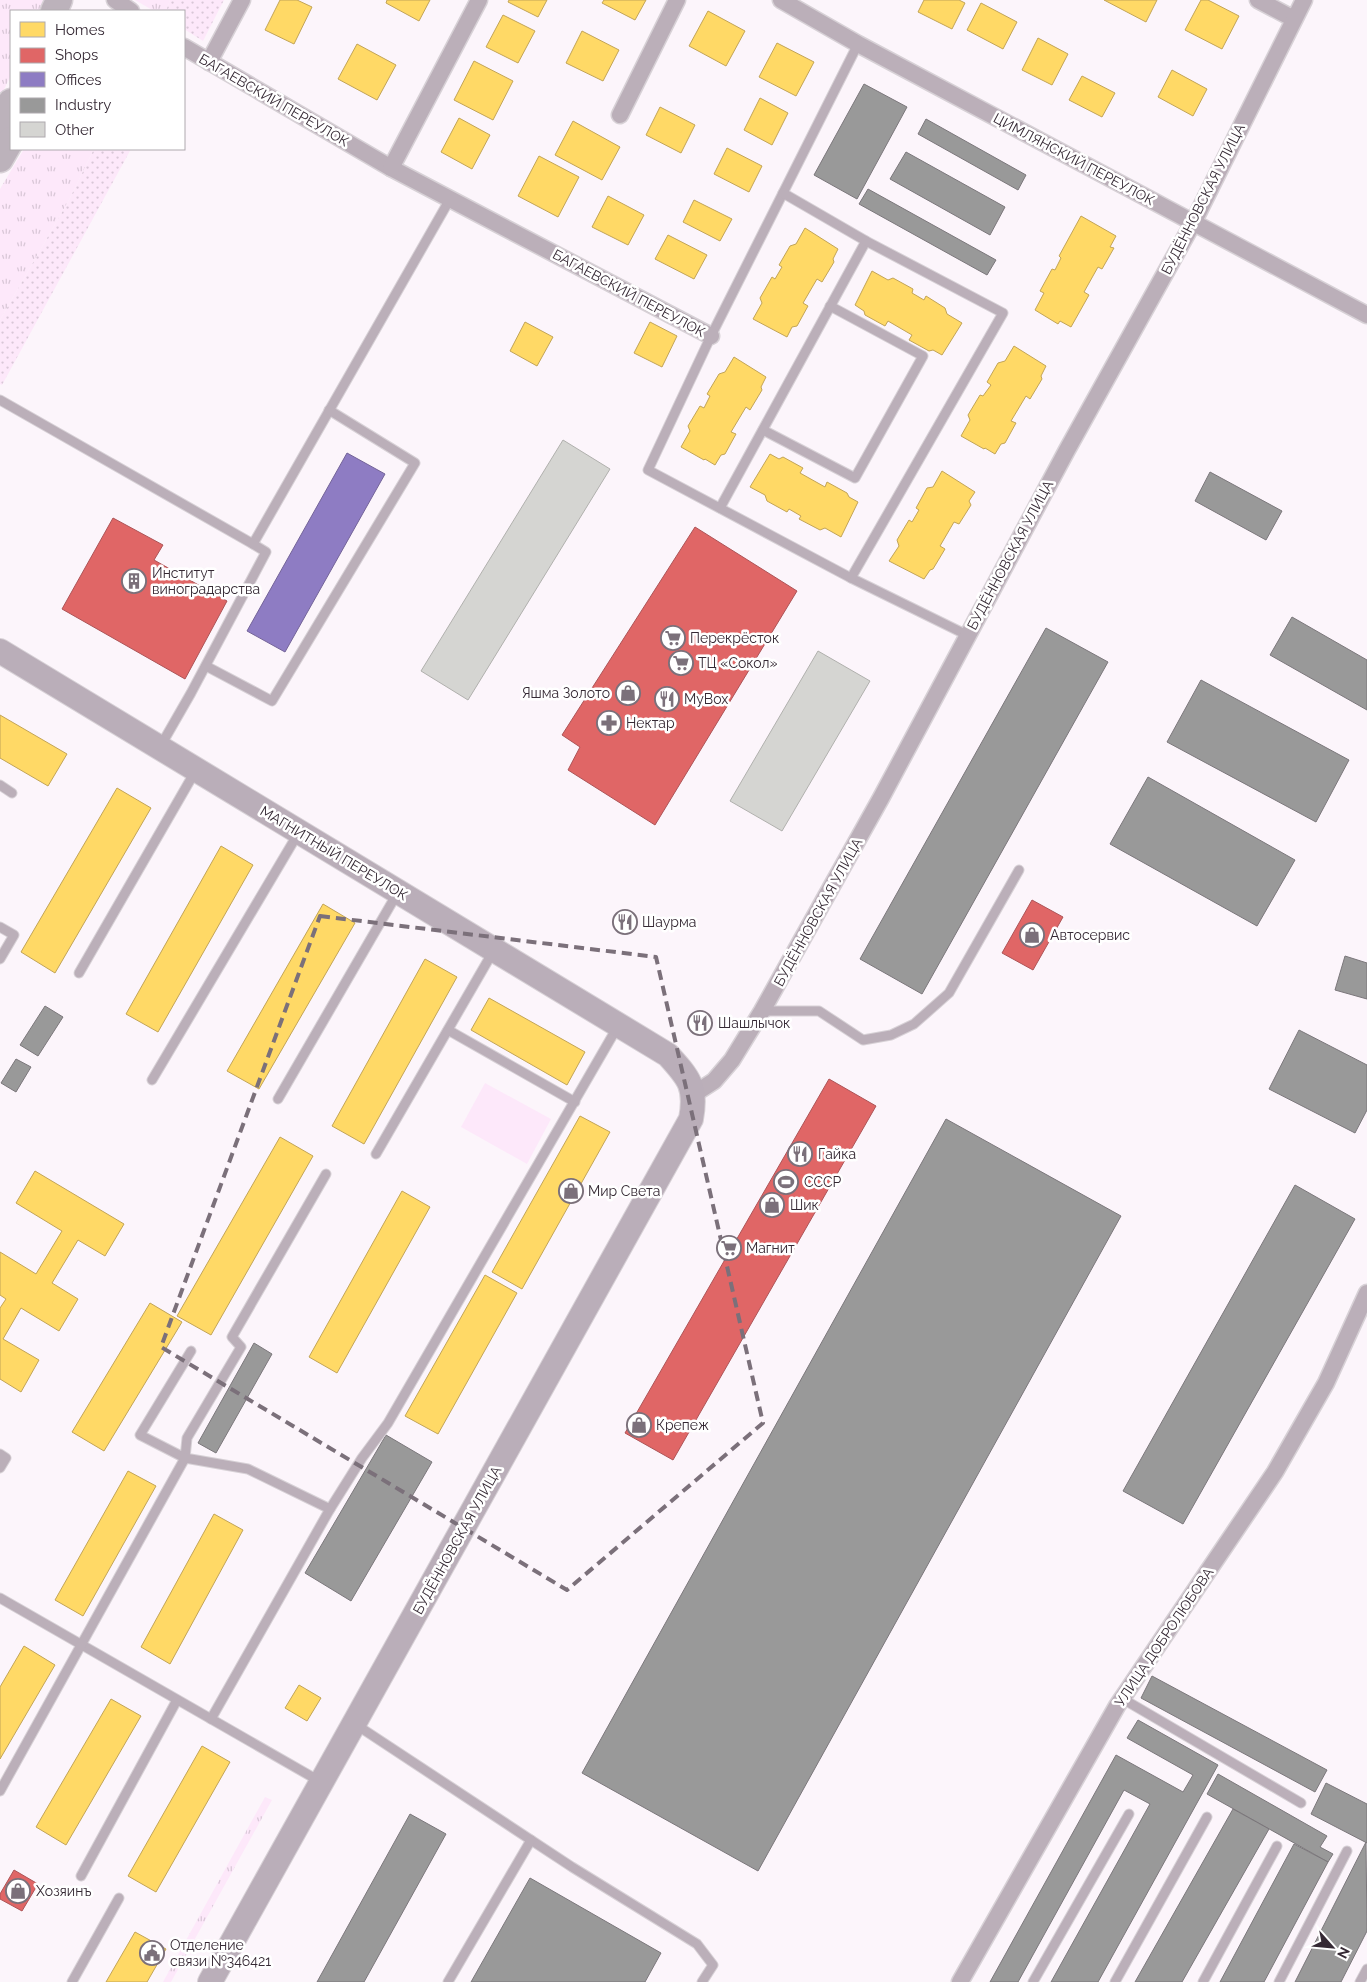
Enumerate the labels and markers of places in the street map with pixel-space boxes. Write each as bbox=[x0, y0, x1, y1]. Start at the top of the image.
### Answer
place label: Институт виноградарства bbox=[152, 565, 260, 597]
building icon: Институт виноградарства bbox=[121, 568, 147, 594]
supermarket icon: Перекрёсток bbox=[660, 625, 686, 651]
place label: Перекрёсток bbox=[690, 630, 779, 646]
supermarket icon: ТЦ «Сокол» bbox=[668, 650, 694, 676]
place label: ТЦ «Сокол» bbox=[698, 655, 778, 671]
shop icon: Яшма Золото bbox=[615, 680, 641, 706]
place label: Яшма Золото bbox=[522, 685, 610, 701]
restaurant icon: MyBox bbox=[654, 686, 680, 712]
place label: MyBox bbox=[684, 691, 728, 707]
pharmacy icon: Нектар bbox=[596, 710, 622, 736]
place label: Нектар bbox=[626, 715, 675, 731]
restaurant icon: Шаурма bbox=[612, 909, 638, 935]
place label: Шаурма bbox=[642, 914, 696, 930]
shop icon: Автосервис bbox=[1019, 922, 1045, 948]
place label: Автосервис bbox=[1050, 927, 1130, 943]
restaurant icon: Шашлычок bbox=[687, 1010, 713, 1036]
place label: Шашлычок bbox=[718, 1015, 790, 1031]
restaurant icon: Гайка bbox=[787, 1141, 813, 1167]
place label: Гайка bbox=[818, 1146, 856, 1162]
sports icon: СССР bbox=[773, 1169, 799, 1195]
place label: СССР bbox=[804, 1174, 842, 1190]
shop icon: Мир Света bbox=[558, 1178, 584, 1204]
place label: Мир Света bbox=[588, 1183, 660, 1199]
shop icon: Шик bbox=[759, 1192, 785, 1218]
place label: Шик bbox=[790, 1197, 819, 1213]
supermarket icon: Магнит bbox=[716, 1235, 742, 1261]
place label: Магнит bbox=[746, 1240, 795, 1256]
shop icon: Крепеж bbox=[626, 1412, 652, 1438]
place label: Крепеж bbox=[656, 1417, 709, 1433]
shop icon: Хозяинъ bbox=[5, 1878, 31, 1904]
place label: Хозяинъ bbox=[36, 1883, 92, 1899]
place label: Отделение связи №346421 bbox=[170, 1937, 271, 1969]
public building icon: Отделение связи №346421 bbox=[139, 1940, 165, 1966]

